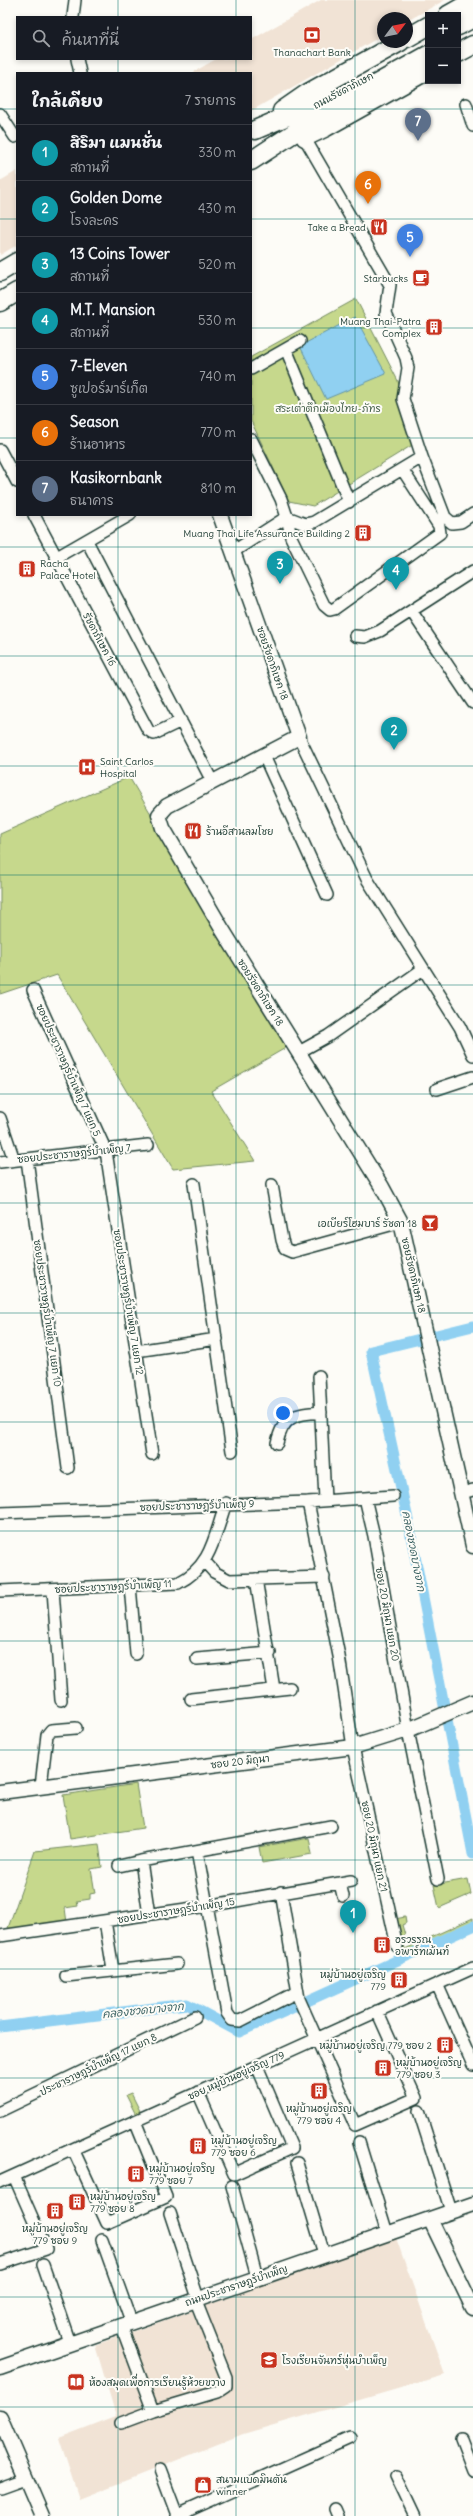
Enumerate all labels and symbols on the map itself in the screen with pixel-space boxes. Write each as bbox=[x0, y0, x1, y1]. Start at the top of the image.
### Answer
north arrow bbox=[377, 12, 413, 48]
bank icon: Thanachart Bank bbox=[302, 25, 322, 45]
place label: Thanachart Bank bbox=[273, 46, 351, 59]
street label: ถนนรัชดาภิเษก bbox=[311, 69, 376, 112]
pin: 7 bbox=[405, 108, 431, 141]
pin: 6 bbox=[355, 171, 381, 204]
restaurant icon: Take a Bread bbox=[369, 217, 389, 237]
place label: Take a Bread bbox=[308, 221, 366, 234]
pin: 5 bbox=[397, 224, 423, 257]
cafe icon: Starbucks bbox=[411, 268, 431, 288]
place label: Starbucks bbox=[363, 272, 408, 285]
place label: Muang Thai-Patra Complex bbox=[340, 315, 421, 340]
building icon: Muang Thai-Patra Complex bbox=[424, 317, 444, 337]
park label: สระเต่าตึกเมืองไทย-ภัทร bbox=[275, 402, 381, 415]
building icon: Muang Thai Life Assurance Building 2 bbox=[353, 523, 373, 543]
place label: Muang Thai Life Assurance Building 2 bbox=[183, 527, 351, 540]
pin: 3 bbox=[267, 551, 293, 584]
place label: Racha Palace Hotel bbox=[40, 557, 96, 582]
pin: 4 bbox=[383, 557, 409, 590]
building icon: Racha Palace Hotel bbox=[17, 559, 37, 579]
street label: รัชดาภิเษก 16 bbox=[80, 610, 119, 668]
street label: ซอยรัชดาภิเษก 18 bbox=[254, 625, 291, 702]
pin: 2 bbox=[381, 717, 407, 750]
place label: Saint Carlos Hospital bbox=[100, 755, 154, 780]
hospital icon: Saint Carlos Hospital bbox=[77, 757, 97, 777]
restaurant icon: ร้านอีสานลมโชย bbox=[183, 821, 203, 841]
place label: ร้านอีสานลมโชย bbox=[206, 825, 273, 838]
street label: ซอยรัชดาภิเษก 18 bbox=[235, 956, 287, 1029]
street label: ซอยประชาราษฎร์บำเพ็ญ 7 แยก 5 bbox=[33, 1001, 105, 1139]
street label: ซอยประชาราษฎร์บำเพ็ญ 7 bbox=[17, 1140, 131, 1166]
bar icon: เอเบียร์โฮมบาร์ รัชดา 18 bbox=[420, 1213, 440, 1233]
place label: เอเบียร์โฮมบาร์ รัชดา 18 bbox=[318, 1216, 417, 1230]
street label: ซอยประชาราษฎร์บำเพ็ญ 7 แยก 12 bbox=[111, 1228, 148, 1376]
street label: ซอยรัชดาภิเษก 18 bbox=[398, 1236, 429, 1314]
street label: ซอยประชาราษฎร์บำเพ็ญ 7 แยก 10 bbox=[31, 1238, 65, 1388]
your location bbox=[273, 1403, 293, 1423]
street label: ซอยประชาราษฎร์บำเพ็ญ 9 bbox=[139, 1496, 255, 1514]
water label: คลองชวดบางจาก bbox=[399, 1509, 429, 1593]
street label: ซอย 20 มิถุนา แยก 20 bbox=[371, 1566, 402, 1663]
street label: ซอยประชาราษฎร์บำเพ็ญ 11 bbox=[54, 1576, 172, 1596]
street label: ซอย 20 มิถุนา bbox=[210, 1751, 271, 1774]
street label: ซอย 20 มิถุนา แยก 21 bbox=[357, 1799, 391, 1893]
street label: ซอยประชาราษฎร์บำเพ็ญ 15 bbox=[116, 1894, 236, 1926]
pin: 1 bbox=[340, 1900, 366, 1933]
place label: อรวรรณ อพาร์ทเม้นท์ bbox=[395, 1933, 449, 1958]
building icon: อรวรรณ อพาร์ทเม้นท์ bbox=[372, 1935, 392, 1955]
place label: หมู่บ้านอยู่เจริญ 779 bbox=[320, 1968, 386, 1993]
building icon: หมู่บ้านอยู่เจริญ 779 bbox=[389, 1970, 409, 1990]
water label: คลองชวดบางจาก bbox=[102, 1999, 185, 2021]
street label: ประชาราษฎร์บำเพ็ญ 17 แยก 8 bbox=[37, 2029, 159, 2099]
building icon: หมู่บ้านอยู่เจริญ 779 ซอย 2 bbox=[435, 2035, 455, 2055]
place label: หมู่บ้านอยู่เจริญ 779 ซอย 2 bbox=[319, 2039, 433, 2053]
street label: ซอย หมู่บ้านอยู่เจริญ 779 bbox=[186, 2048, 287, 2104]
place label: หมู่บ้านอยู่เจริญ 779 ซอย 3 bbox=[396, 2056, 462, 2081]
building icon: หมู่บ้านอยู่เจริญ 779 ซอย 3 bbox=[373, 2058, 393, 2078]
building icon: หมู่บ้านอยู่เจริญ 779 ซอย 4 bbox=[309, 2081, 329, 2101]
place label: หมู่บ้านอยู่เจริญ 779 ซอย 4 bbox=[286, 2102, 352, 2127]
place label: หมู่บ้านอยู่เจริญ 779 ซอย 6 bbox=[211, 2134, 277, 2159]
building icon: หมู่บ้านอยู่เจริญ 779 ซอย 6 bbox=[188, 2136, 208, 2156]
place label: หมู่บ้านอยู่เจริญ 779 ซอย 7 bbox=[149, 2162, 215, 2187]
building icon: หมู่บ้านอยู่เจริญ 779 ซอย 7 bbox=[126, 2164, 146, 2184]
place label: หมู่บ้านอยู่เจริญ 779 ซอย 8 bbox=[90, 2190, 156, 2215]
building icon: หมู่บ้านอยู่เจริญ 779 ซอย 8 bbox=[67, 2192, 87, 2212]
building icon: หมู่บ้านอยู่เจริญ 779 ซอย 9 bbox=[45, 2201, 65, 2221]
place label: หมู่บ้านอยู่เจริญ 779 ซอย 9 bbox=[22, 2222, 88, 2247]
street label: ถนนประชาราษฎร์บำเพ็ญ bbox=[183, 2261, 289, 2309]
school or university icon: โรงเรียนจันทร์หุ่นบำเพ็ญ bbox=[259, 2350, 279, 2370]
place label: โรงเรียนจันทร์หุ่นบำเพ็ญ bbox=[282, 2353, 387, 2369]
library icon: ห้องสมุดเพื่อการเรียนรู้ห้วยขวาง bbox=[66, 2372, 86, 2392]
place label: ห้องสมุดเพื่อการเรียนรู้ห้วยขวาง bbox=[89, 2373, 226, 2391]
place label: สนามแบดมินตัน winner bbox=[216, 2473, 287, 2498]
shop icon: สนามแบดมินตัน winner bbox=[193, 2475, 213, 2495]

